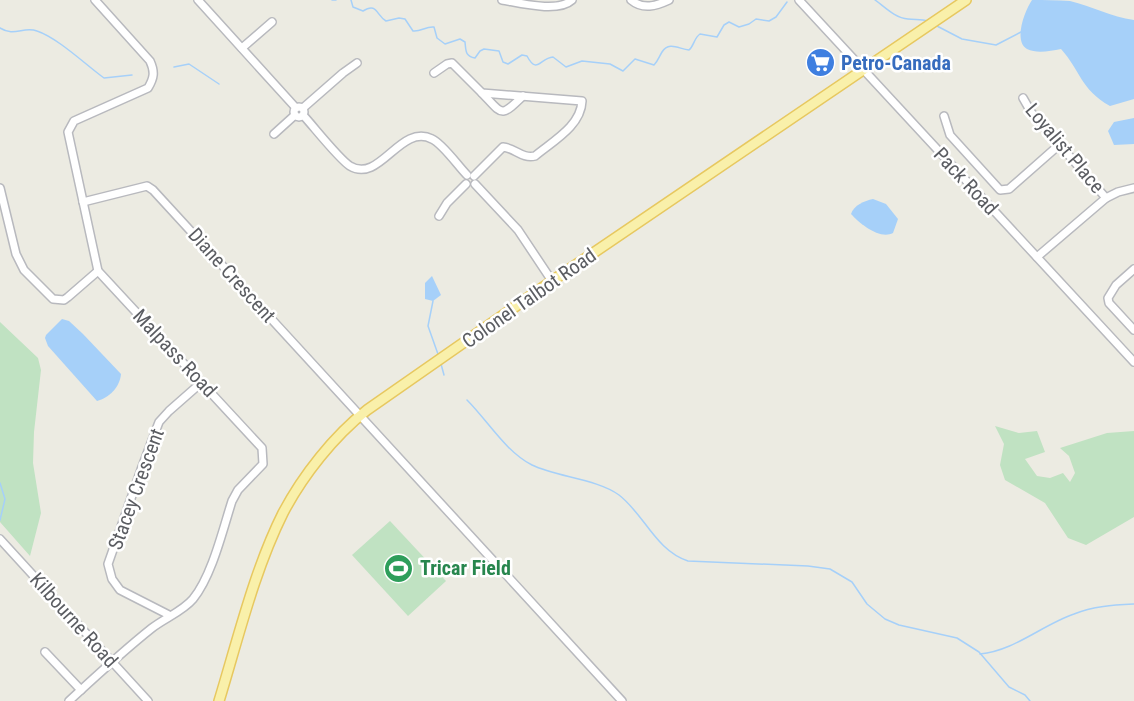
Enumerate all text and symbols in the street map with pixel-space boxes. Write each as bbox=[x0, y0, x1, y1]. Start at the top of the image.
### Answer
supermarket icon: Petro-Canada bbox=[804, 47, 836, 79]
place label: Petro-Canada bbox=[841, 51, 951, 75]
street label: Loyalist Place bbox=[1021, 98, 1109, 198]
street label: Pack Road bbox=[929, 142, 1003, 220]
street label: Diane Crescent bbox=[183, 223, 281, 327]
street label: Colonel Talbot Road bbox=[457, 243, 601, 353]
street label: Malpass Road bbox=[128, 304, 222, 402]
street label: Stacey Crescent bbox=[103, 425, 169, 553]
sports icon: Tricar Field bbox=[383, 552, 415, 584]
place label: Tricar Field bbox=[420, 556, 511, 580]
street label: Kilbourne Road bbox=[25, 568, 123, 672]

